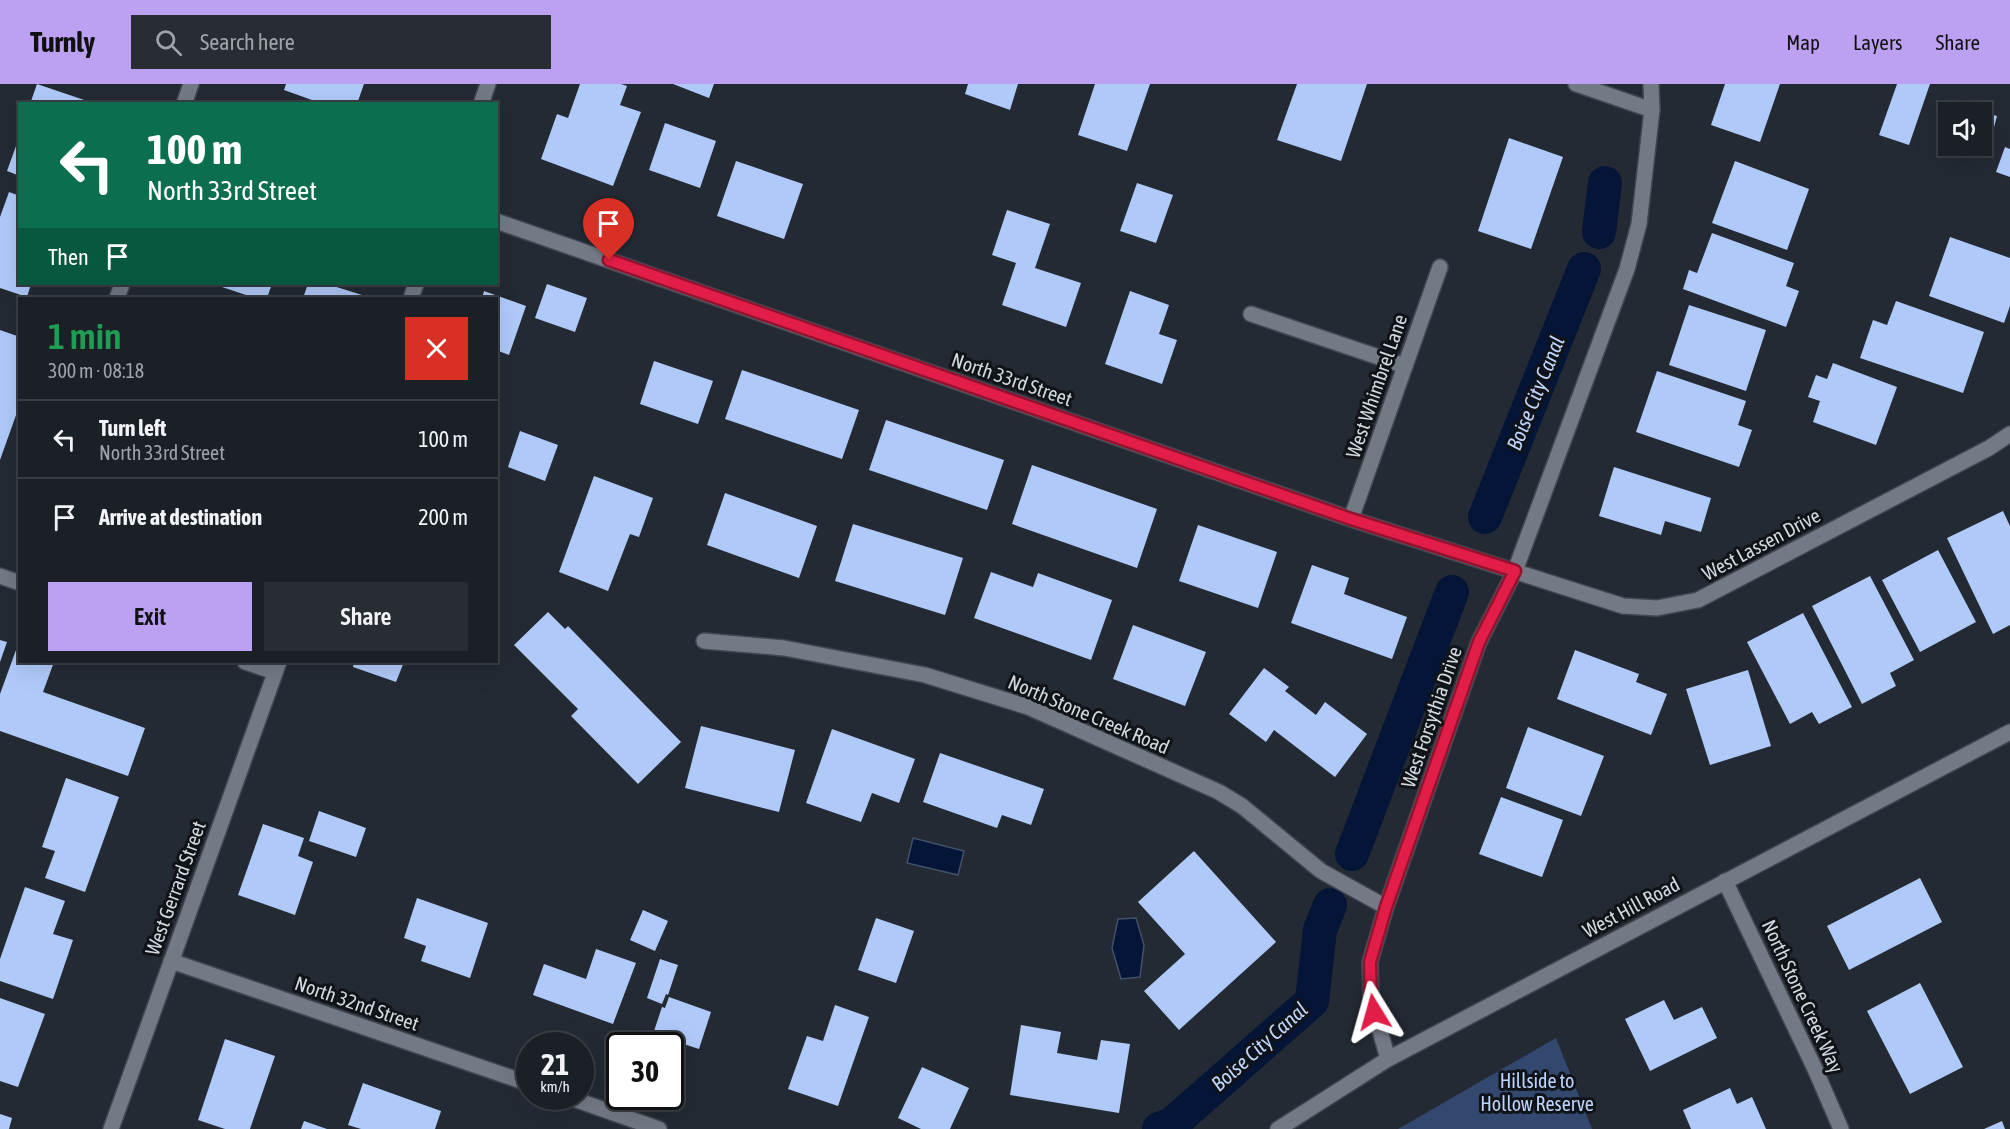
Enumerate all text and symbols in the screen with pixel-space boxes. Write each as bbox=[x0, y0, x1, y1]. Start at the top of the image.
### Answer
search box bbox=[131, 15, 551, 69]
text: Turnly bbox=[30, 26, 95, 58]
icon: search bbox=[152, 26, 185, 59]
text: Search here bbox=[200, 29, 295, 55]
text: Map bbox=[1786, 30, 1820, 54]
text: Layers bbox=[1853, 30, 1903, 54]
text: Share bbox=[1936, 30, 1980, 54]
map controls bbox=[1938, 102, 1992, 156]
button: sound bbox=[1938, 102, 1992, 156]
text: 100 m bbox=[147, 125, 242, 173]
icon: left bbox=[48, 126, 126, 204]
text: North 33rd Street bbox=[147, 175, 317, 206]
pin bbox=[583, 198, 634, 260]
icon: arrive bbox=[592, 207, 625, 240]
icon: arrive bbox=[101, 240, 134, 273]
text: Then bbox=[48, 244, 89, 270]
street label: West Whimbrel Lane bbox=[1341, 311, 1411, 461]
text: 1 min bbox=[48, 315, 122, 357]
button: close bbox=[405, 317, 468, 380]
water label: Boise City Canal bbox=[1501, 332, 1569, 454]
street label: North 33rd Street bbox=[949, 348, 1075, 410]
text: 300 m · 08:18 bbox=[48, 359, 144, 382]
text: Turn left bbox=[99, 415, 166, 441]
icon: left bbox=[48, 423, 81, 456]
text: 100 m bbox=[418, 426, 468, 452]
text: North 33rd Street bbox=[99, 441, 225, 464]
icon: arrive bbox=[48, 501, 81, 534]
street label: West Lassen Drive bbox=[1698, 503, 1824, 585]
text: Arrive at destination bbox=[99, 504, 262, 530]
text: 200 m bbox=[418, 504, 468, 530]
button: Exit bbox=[48, 582, 252, 651]
button: Share bbox=[264, 582, 468, 651]
street label: West Forsythia Drive bbox=[1396, 643, 1466, 791]
street label: North Stone Creek Road bbox=[1005, 670, 1173, 758]
street label: West Gerrard Street bbox=[140, 818, 210, 958]
street label: West Hill Road bbox=[1579, 872, 1683, 942]
street label: North Stone Creek Way bbox=[1758, 916, 1848, 1076]
street label: North 32nd Street bbox=[292, 971, 422, 1035]
position arrow bbox=[1342, 980, 1406, 1044]
water label: Boise City Canal bbox=[1206, 997, 1312, 1095]
speed limit sign: 30 bbox=[606, 1032, 684, 1110]
text: 21 bbox=[541, 1047, 569, 1081]
park label: Hillside to Hollow Reserve bbox=[1480, 1069, 1594, 1115]
text: km/h bbox=[540, 1078, 570, 1095]

